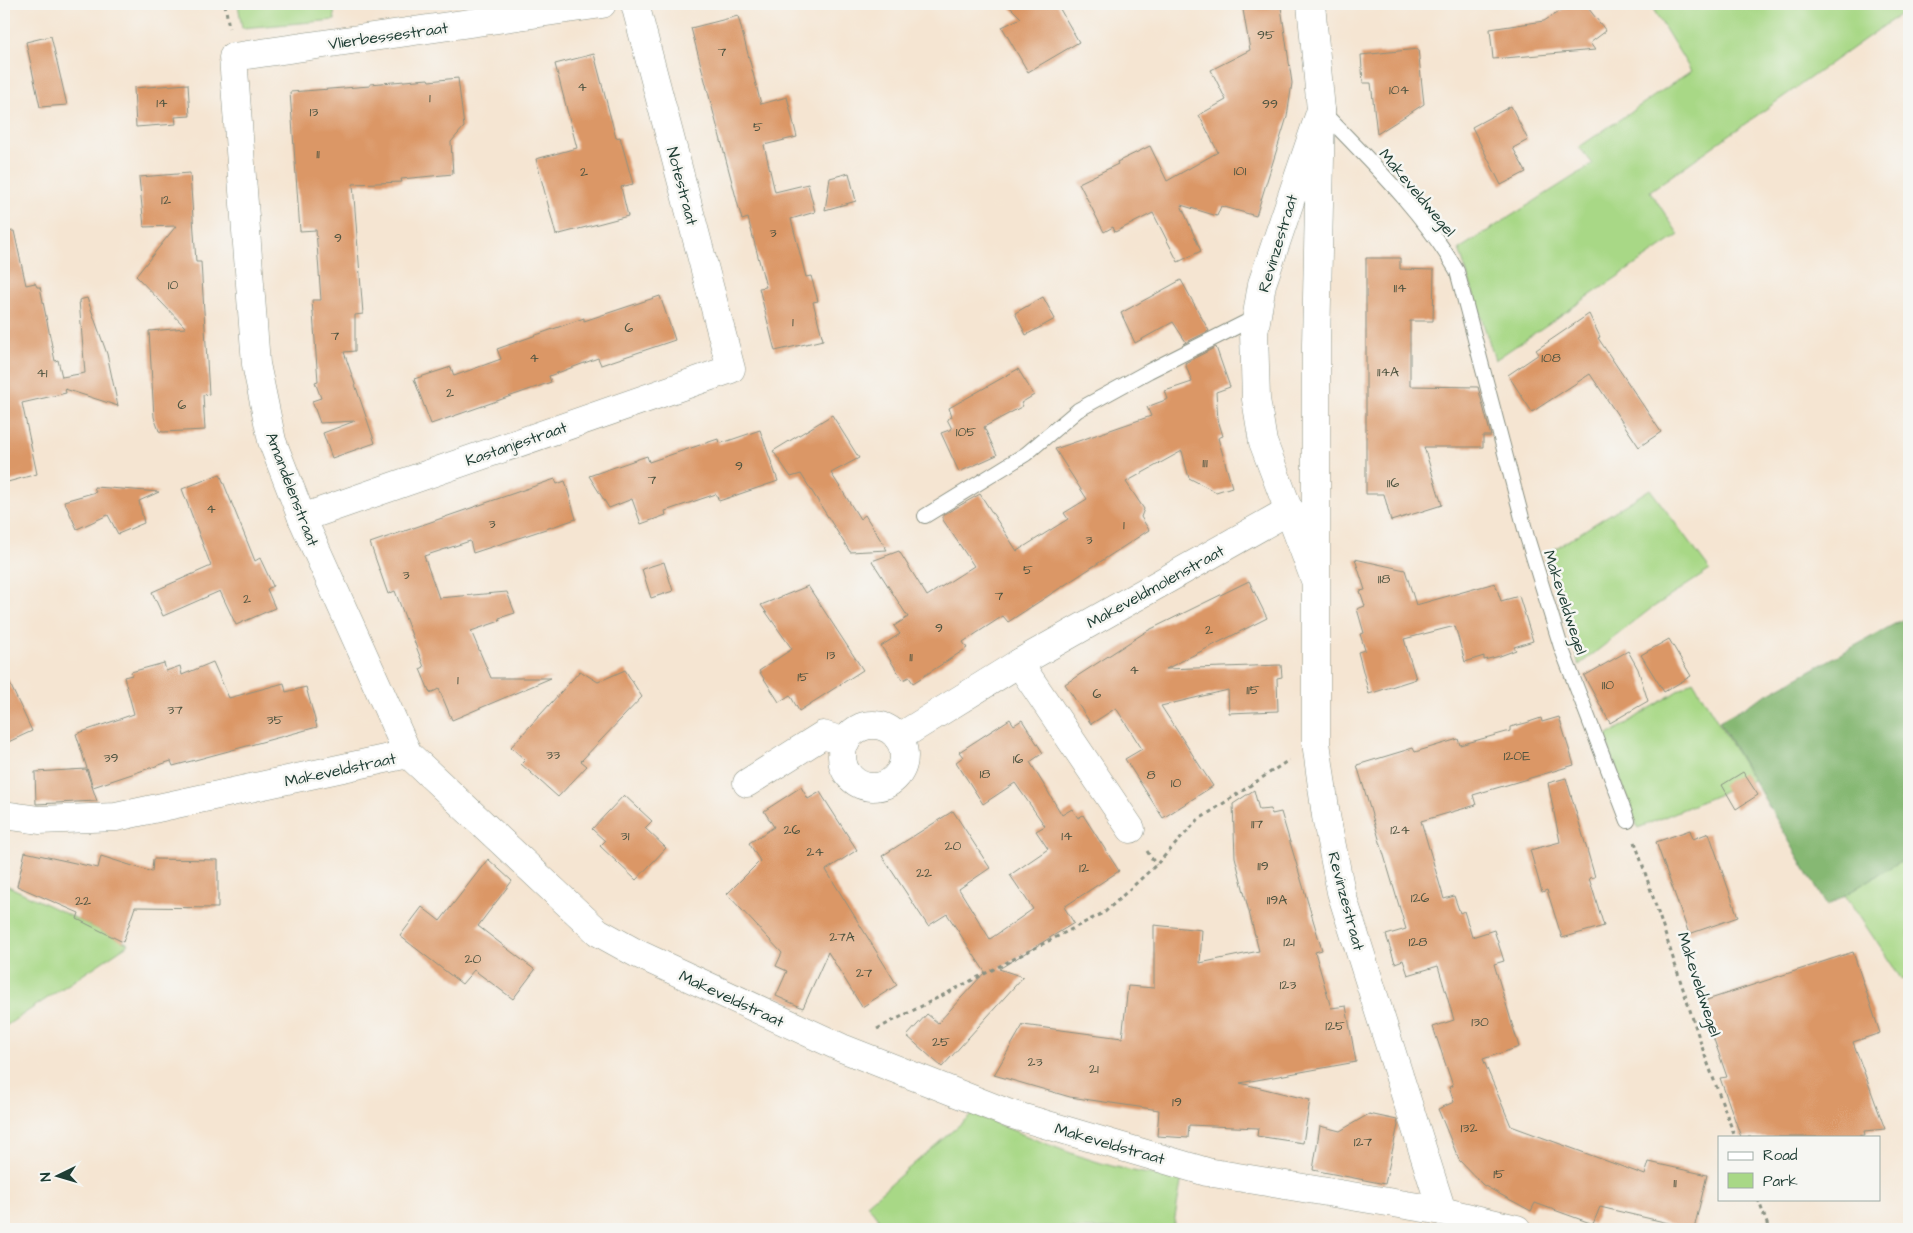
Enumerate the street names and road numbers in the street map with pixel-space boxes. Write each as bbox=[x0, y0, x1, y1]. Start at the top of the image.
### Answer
street label: Vlierbessestraat bbox=[327, 17, 450, 55]
street label: Makeveldwegel bbox=[1373, 144, 1461, 242]
street label: Notestraat bbox=[661, 145, 703, 228]
street label: Revinzestraat bbox=[1253, 191, 1303, 295]
street label: Kastanjestraat bbox=[463, 416, 571, 472]
street label: Amandelenstraat bbox=[260, 429, 324, 550]
street label: Makeveldmolenstraat bbox=[1083, 540, 1229, 634]
street label: Makeveldwegel bbox=[1537, 547, 1592, 658]
street label: Makeveldstraat bbox=[282, 747, 399, 793]
street label: Revinzestraat bbox=[1322, 849, 1370, 954]
street label: Makeveldwegel bbox=[1671, 929, 1726, 1040]
street label: Makeveldstraat bbox=[675, 965, 788, 1033]
street label: Makeveldstraat bbox=[1052, 1118, 1168, 1170]

